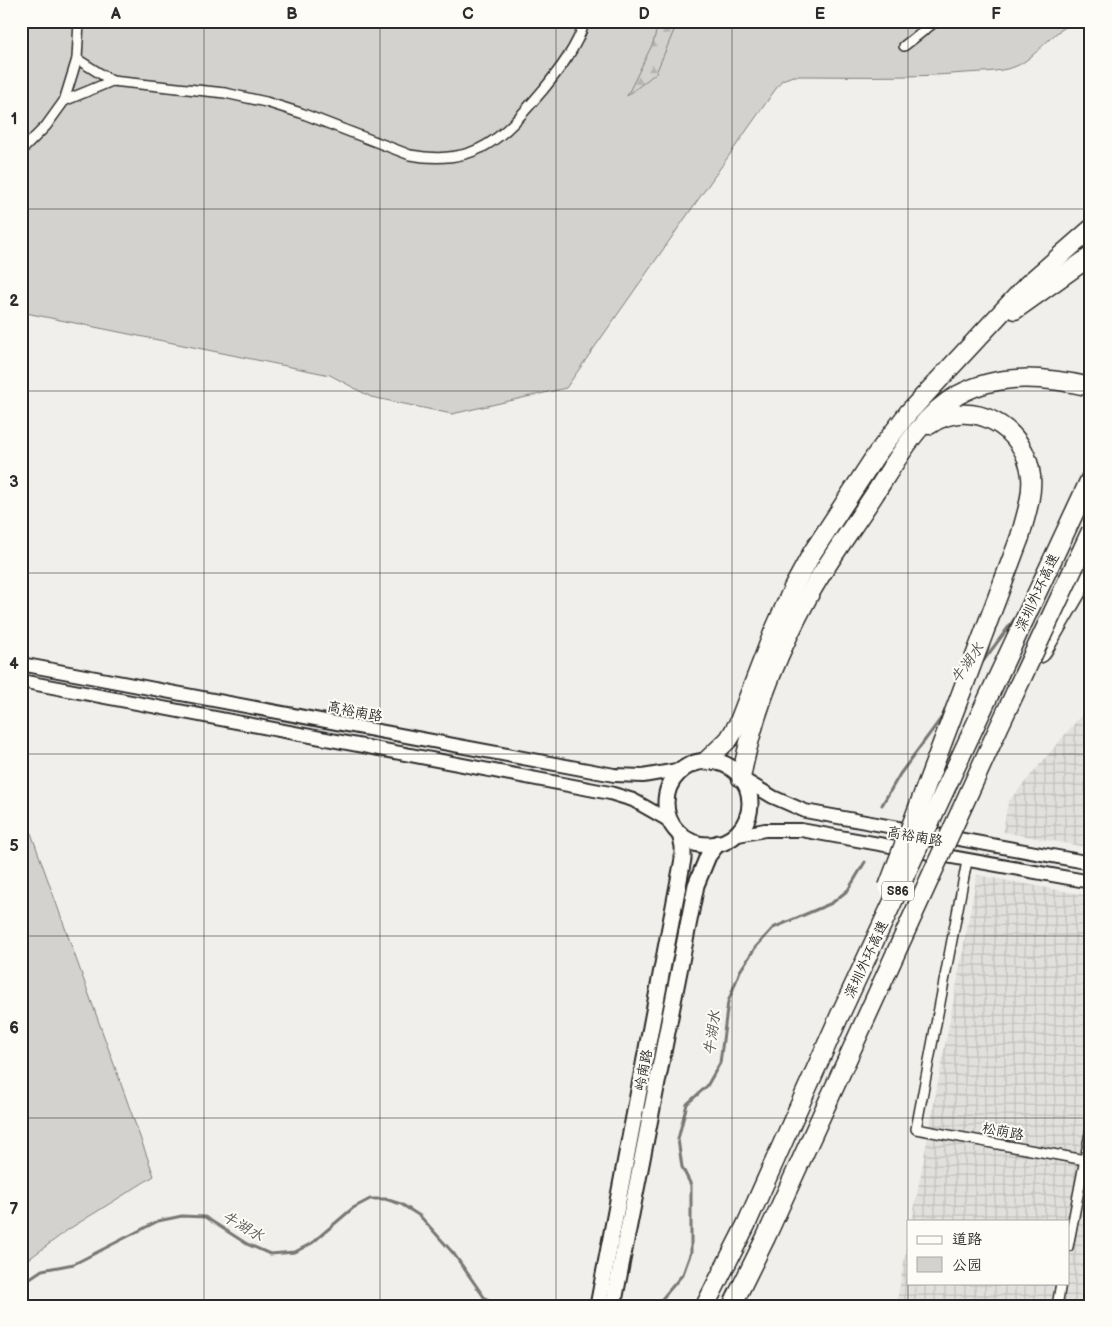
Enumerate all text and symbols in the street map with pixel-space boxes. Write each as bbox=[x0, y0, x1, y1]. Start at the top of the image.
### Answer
text: A bbox=[110, 5, 121, 24]
text: B bbox=[286, 5, 298, 24]
text: C bbox=[462, 5, 474, 24]
text: D bbox=[638, 5, 650, 24]
text: E bbox=[815, 5, 825, 24]
text: F bbox=[991, 5, 1001, 24]
text: 1 bbox=[11, 110, 17, 129]
text: 2 bbox=[9, 292, 19, 311]
text: 3 bbox=[9, 473, 19, 492]
street label: 深圳外环高速 bbox=[1012, 551, 1063, 634]
water label: 牛湖水 bbox=[946, 639, 989, 687]
text: 4 bbox=[9, 655, 19, 674]
street label: 高裕南路 bbox=[326, 698, 384, 725]
street label: 高裕南路 bbox=[886, 823, 944, 850]
text: 5 bbox=[9, 837, 19, 856]
road number: S86 bbox=[882, 881, 914, 900]
street label: 深圳外环高速 bbox=[841, 918, 892, 1001]
water label: 牛湖水 bbox=[700, 1008, 725, 1057]
text: 6 bbox=[9, 1019, 19, 1038]
street label: 岭南路 bbox=[631, 1048, 656, 1092]
street label: 松荫路 bbox=[981, 1119, 1025, 1144]
text: 7 bbox=[10, 1200, 19, 1219]
water label: 牛湖水 bbox=[219, 1207, 268, 1246]
legend bbox=[907, 1220, 1070, 1284]
text: 道路 bbox=[952, 1230, 982, 1249]
text: 公园 bbox=[952, 1256, 982, 1275]

